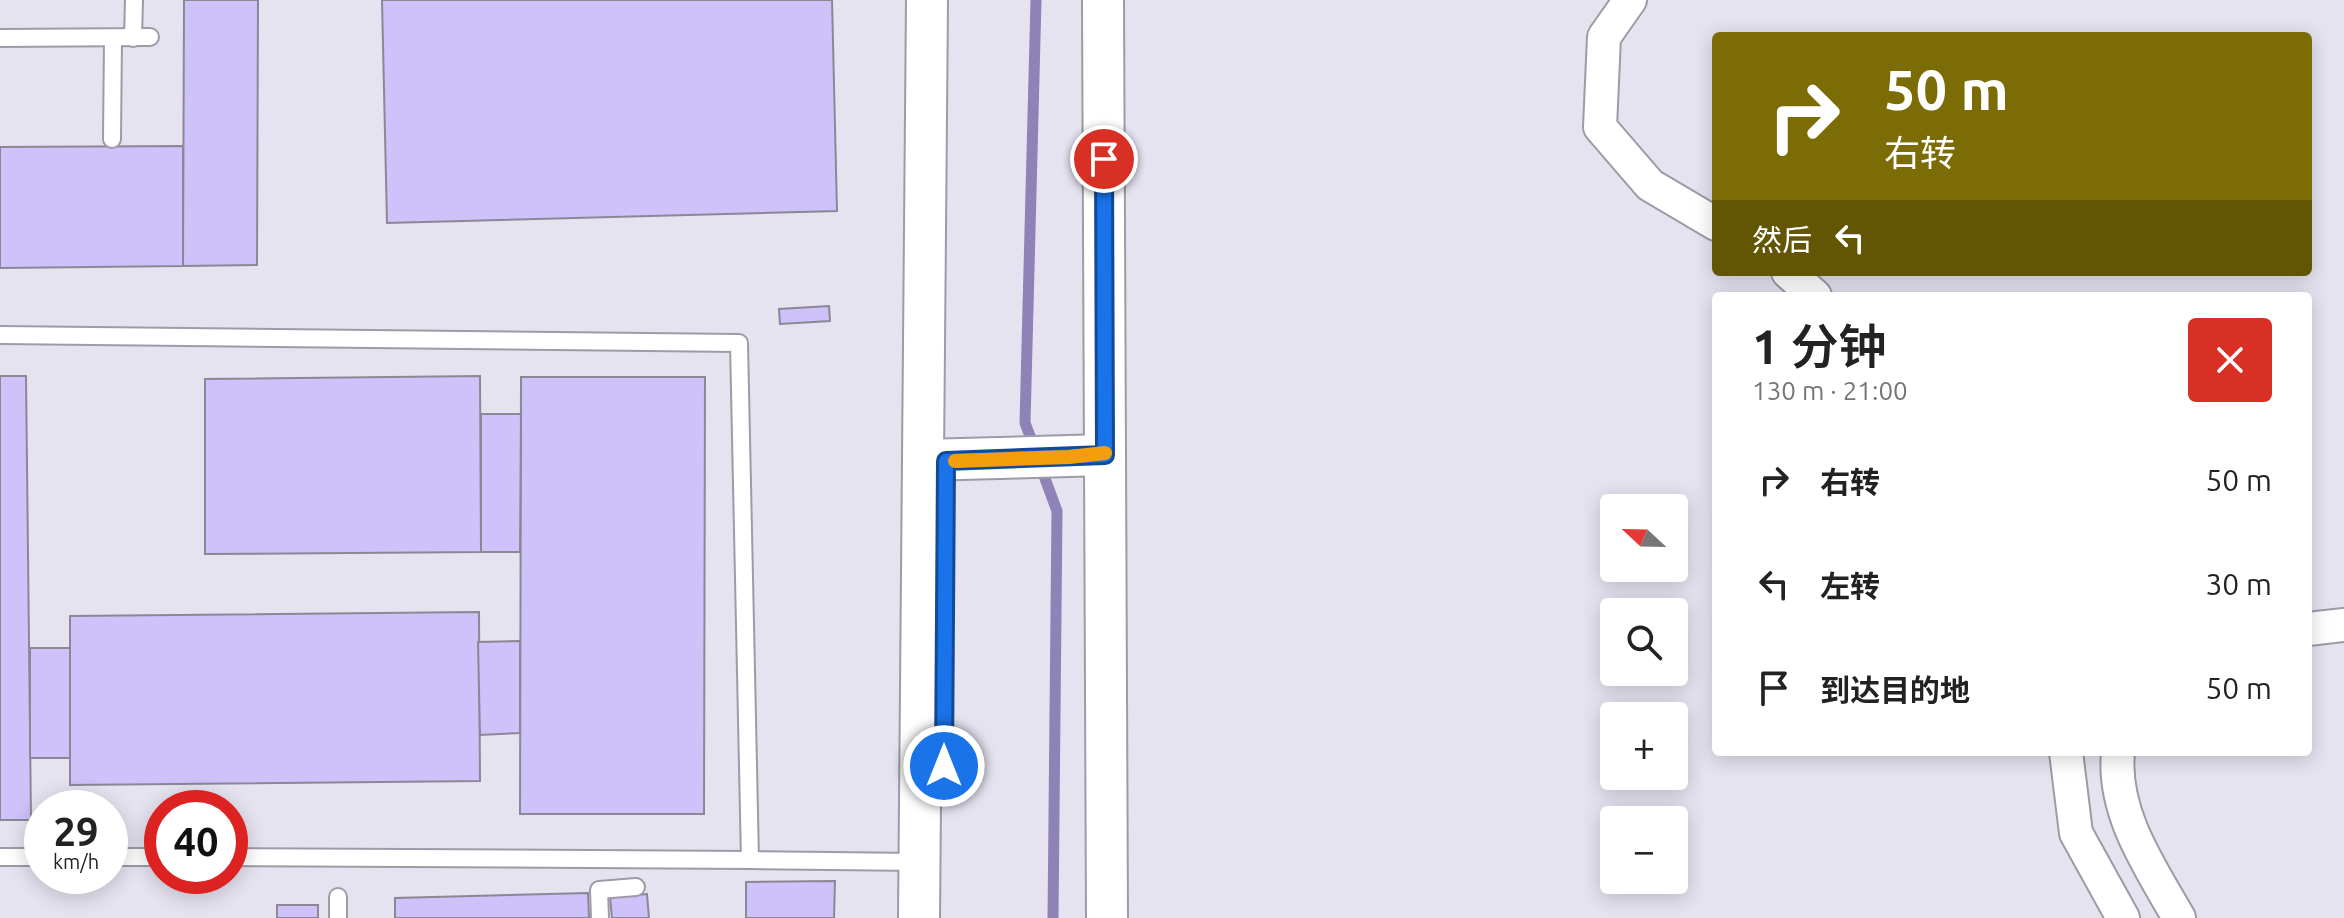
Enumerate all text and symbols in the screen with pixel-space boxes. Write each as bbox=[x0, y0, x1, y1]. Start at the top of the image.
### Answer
text: 50 m bbox=[1884, 58, 2009, 121]
icon: right bbox=[1752, 64, 1856, 168]
pin bbox=[1070, 125, 1138, 193]
text: 右转 bbox=[1884, 132, 1956, 173]
icon: arrive bbox=[1082, 137, 1126, 181]
icon: left bbox=[1828, 216, 1872, 260]
text: 然后 bbox=[1752, 223, 1812, 257]
button: close bbox=[2188, 318, 2272, 402]
text: 1 分钟 bbox=[1752, 319, 1886, 373]
text: 130 m · 21:00 bbox=[1752, 376, 1908, 405]
icon: right bbox=[1752, 458, 1796, 502]
text: 50 m bbox=[2205, 463, 2272, 497]
text: 右转 bbox=[1820, 465, 1880, 499]
north arrow bbox=[1600, 494, 1688, 582]
map controls bbox=[1600, 494, 1688, 894]
icon: left bbox=[1752, 562, 1796, 606]
text: 30 m bbox=[2205, 567, 2272, 601]
text: 左转 bbox=[1820, 569, 1880, 603]
button: search bbox=[1600, 598, 1688, 686]
icon: arrive bbox=[1752, 666, 1796, 710]
text: 50 m bbox=[2205, 671, 2272, 705]
text: 到达目的地 bbox=[1820, 673, 1970, 707]
button: + bbox=[1600, 702, 1688, 790]
position arrow bbox=[902, 724, 986, 808]
speed limit sign: 40 bbox=[144, 790, 248, 894]
button: − bbox=[1600, 806, 1688, 894]
text: 29 bbox=[53, 809, 99, 854]
text: km/h bbox=[53, 850, 99, 873]

